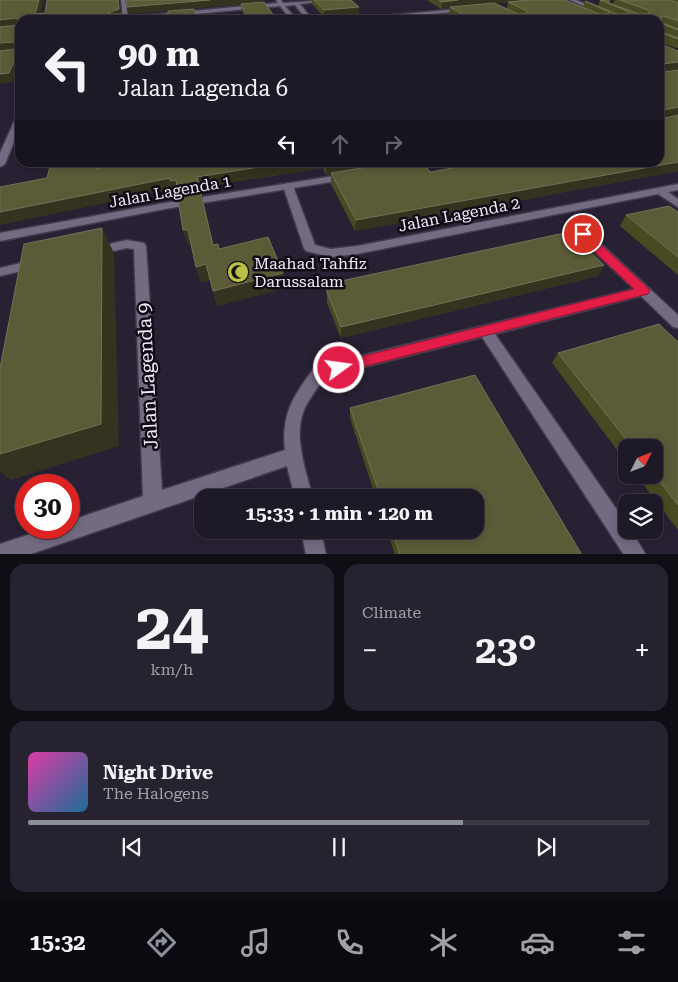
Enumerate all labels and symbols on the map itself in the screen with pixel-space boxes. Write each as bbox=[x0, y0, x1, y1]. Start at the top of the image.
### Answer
street label: Jalan Lagenda 1 bbox=[107, 171, 233, 212]
street label: Jalan Lagenda 2 bbox=[397, 193, 522, 236]
pin bbox=[562, 213, 604, 255]
place label: Maahad Tahfiz Darussalam bbox=[254, 254, 367, 291]
mosque icon: Maahad Tahfiz Darussalam bbox=[226, 260, 250, 284]
street label: Jalan Lagenda 9 bbox=[132, 302, 163, 450]
position arrow bbox=[312, 341, 364, 393]
north arrow bbox=[618, 439, 662, 484]
speed limit sign: 30 bbox=[15, 474, 80, 539]

